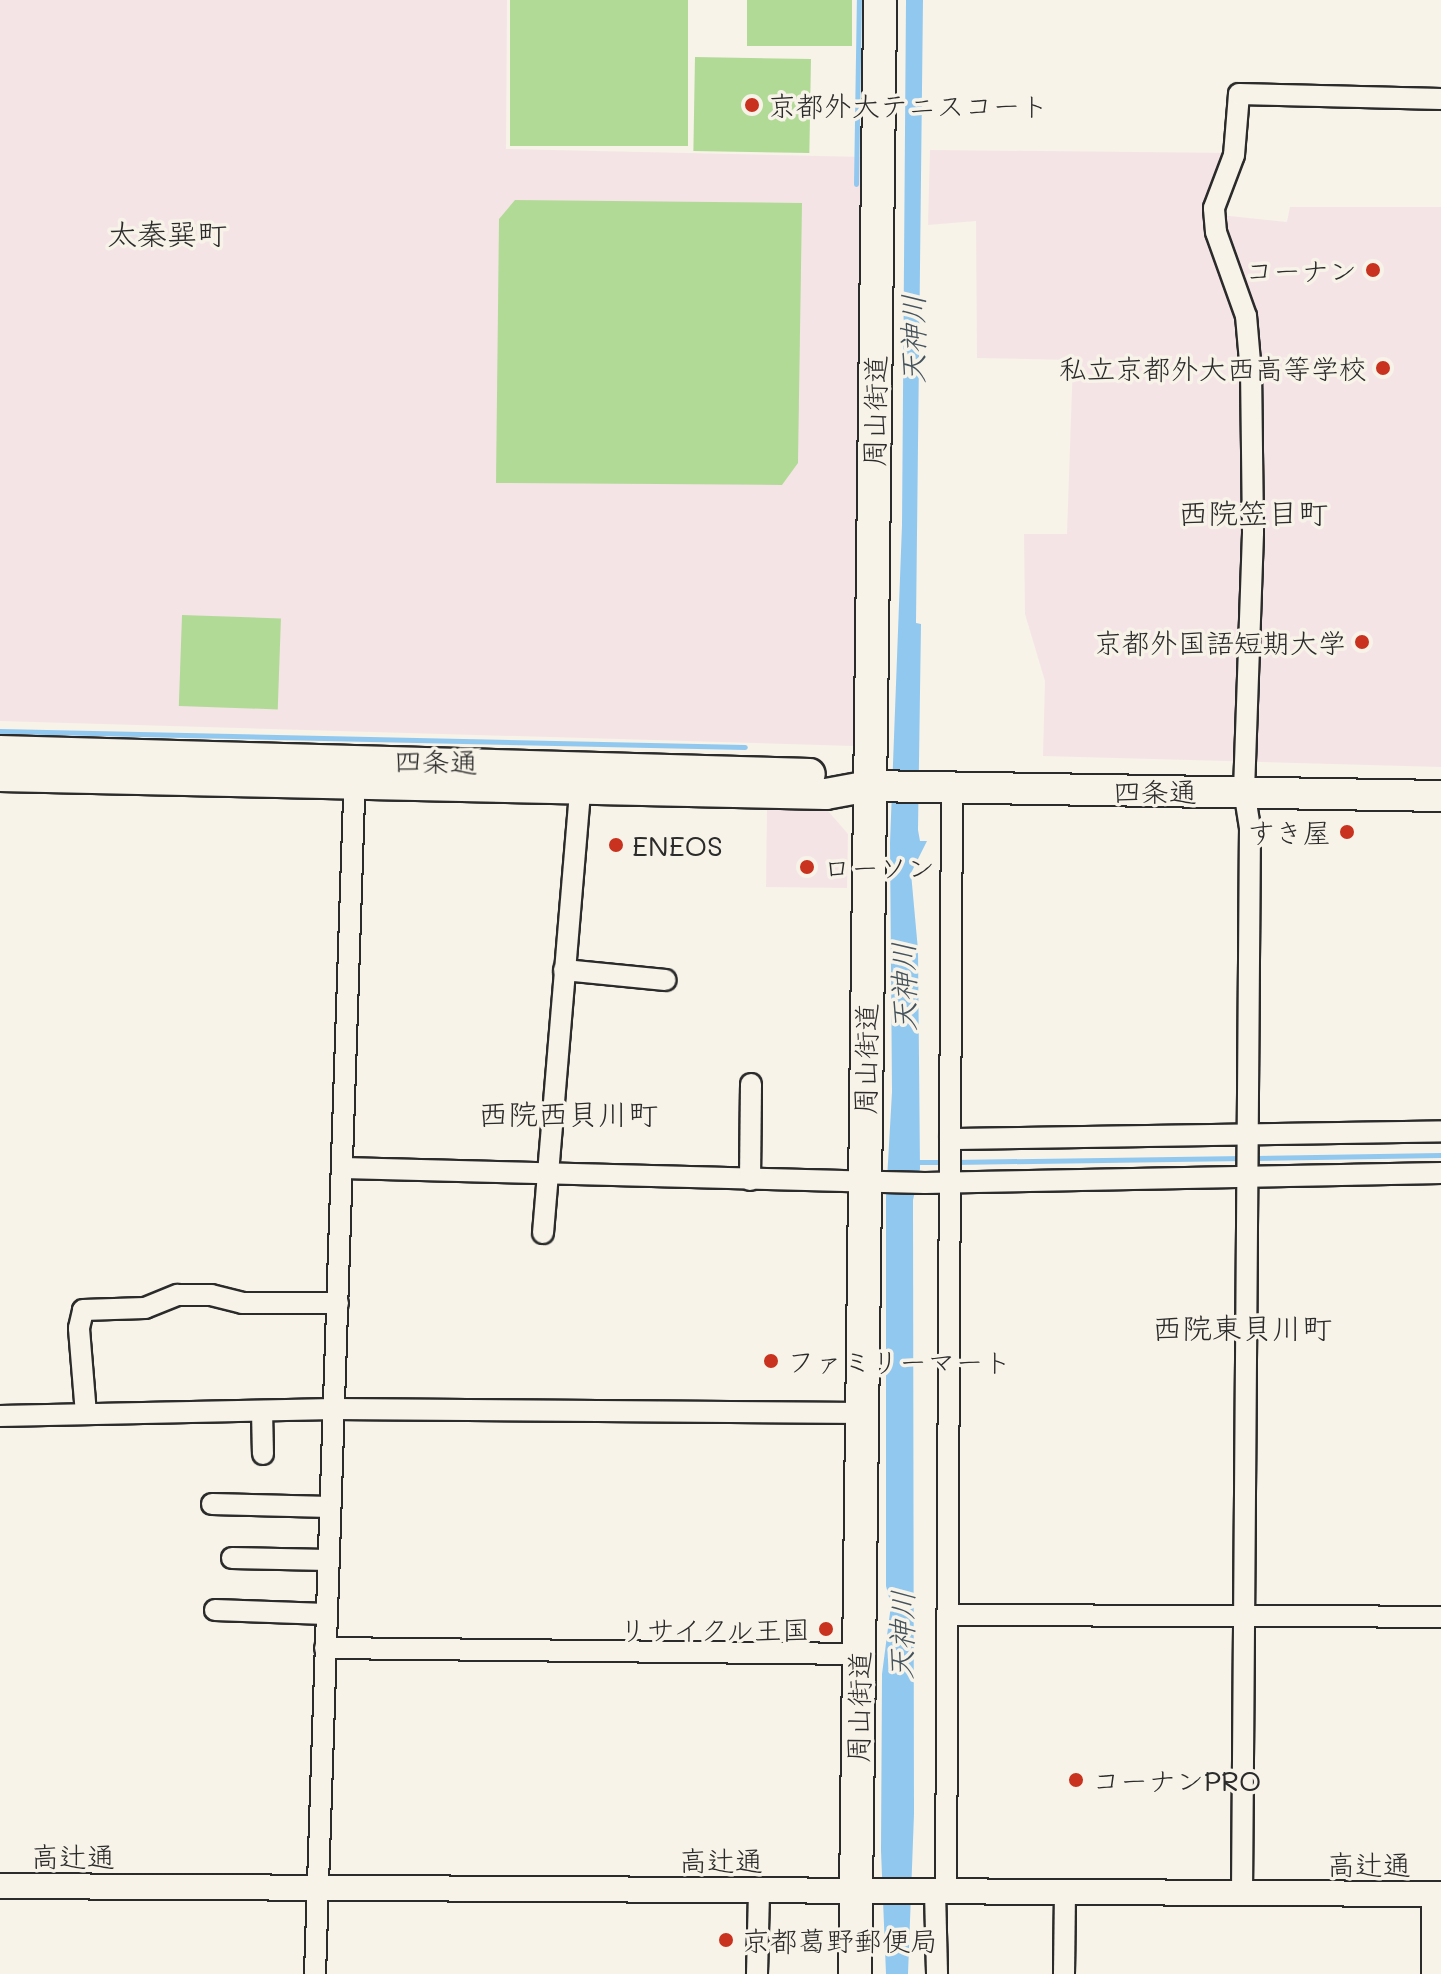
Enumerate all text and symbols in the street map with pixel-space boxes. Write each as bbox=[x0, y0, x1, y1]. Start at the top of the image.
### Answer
place label: 京都外大テニスコート bbox=[768, 88, 1048, 122]
marker: 京都外大テニスコート bbox=[743, 96, 761, 114]
district label: 太秦巽町 bbox=[107, 215, 227, 251]
place label: コーナン bbox=[1245, 253, 1357, 287]
marker: コーナン bbox=[1364, 261, 1382, 279]
water label: 天神川 bbox=[894, 294, 930, 384]
place label: 私立京都外大西高等学校 bbox=[1059, 351, 1367, 385]
street label: 周山街道 bbox=[856, 355, 892, 467]
marker: 私立京都外大西高等学校 bbox=[1374, 359, 1392, 377]
district label: 西院笠目町 bbox=[1178, 494, 1328, 530]
place label: 京都外国語短期大学 bbox=[1094, 625, 1346, 659]
marker: 京都外国語短期大学 bbox=[1353, 633, 1371, 651]
street label: 四条通 bbox=[394, 743, 478, 779]
street label: 四条通 bbox=[1113, 774, 1197, 808]
place label: すき屋 bbox=[1247, 815, 1331, 849]
marker: すき屋 bbox=[1338, 823, 1356, 841]
place label: ENEOS bbox=[632, 828, 723, 862]
marker: ENEOS bbox=[607, 836, 625, 854]
place label: ローソン bbox=[823, 850, 935, 884]
marker: ローソン bbox=[798, 858, 816, 876]
water label: 天神川 bbox=[884, 942, 922, 1032]
street label: 周山街道 bbox=[847, 1003, 883, 1115]
district label: 西院西貝川町 bbox=[478, 1095, 658, 1131]
district label: 西院東貝川町 bbox=[1152, 1309, 1332, 1345]
place label: ファミリーマート bbox=[787, 1344, 1011, 1378]
marker: ファミリーマート bbox=[762, 1352, 780, 1370]
water label: 天神川 bbox=[882, 1590, 920, 1680]
place label: リサイクル王国 bbox=[614, 1612, 810, 1646]
marker: リサイクル王国 bbox=[817, 1620, 835, 1638]
street label: 周山街道 bbox=[840, 1651, 876, 1763]
place label: コーナンPRO bbox=[1092, 1763, 1261, 1797]
marker: コーナンPRO bbox=[1067, 1771, 1085, 1789]
street label: 高辻通 bbox=[31, 1839, 115, 1873]
street label: 高辻通 bbox=[679, 1843, 763, 1877]
street label: 高辻通 bbox=[1327, 1847, 1411, 1881]
place label: 京都葛野郵便局 bbox=[742, 1923, 938, 1957]
marker: 京都葛野郵便局 bbox=[717, 1931, 735, 1949]

